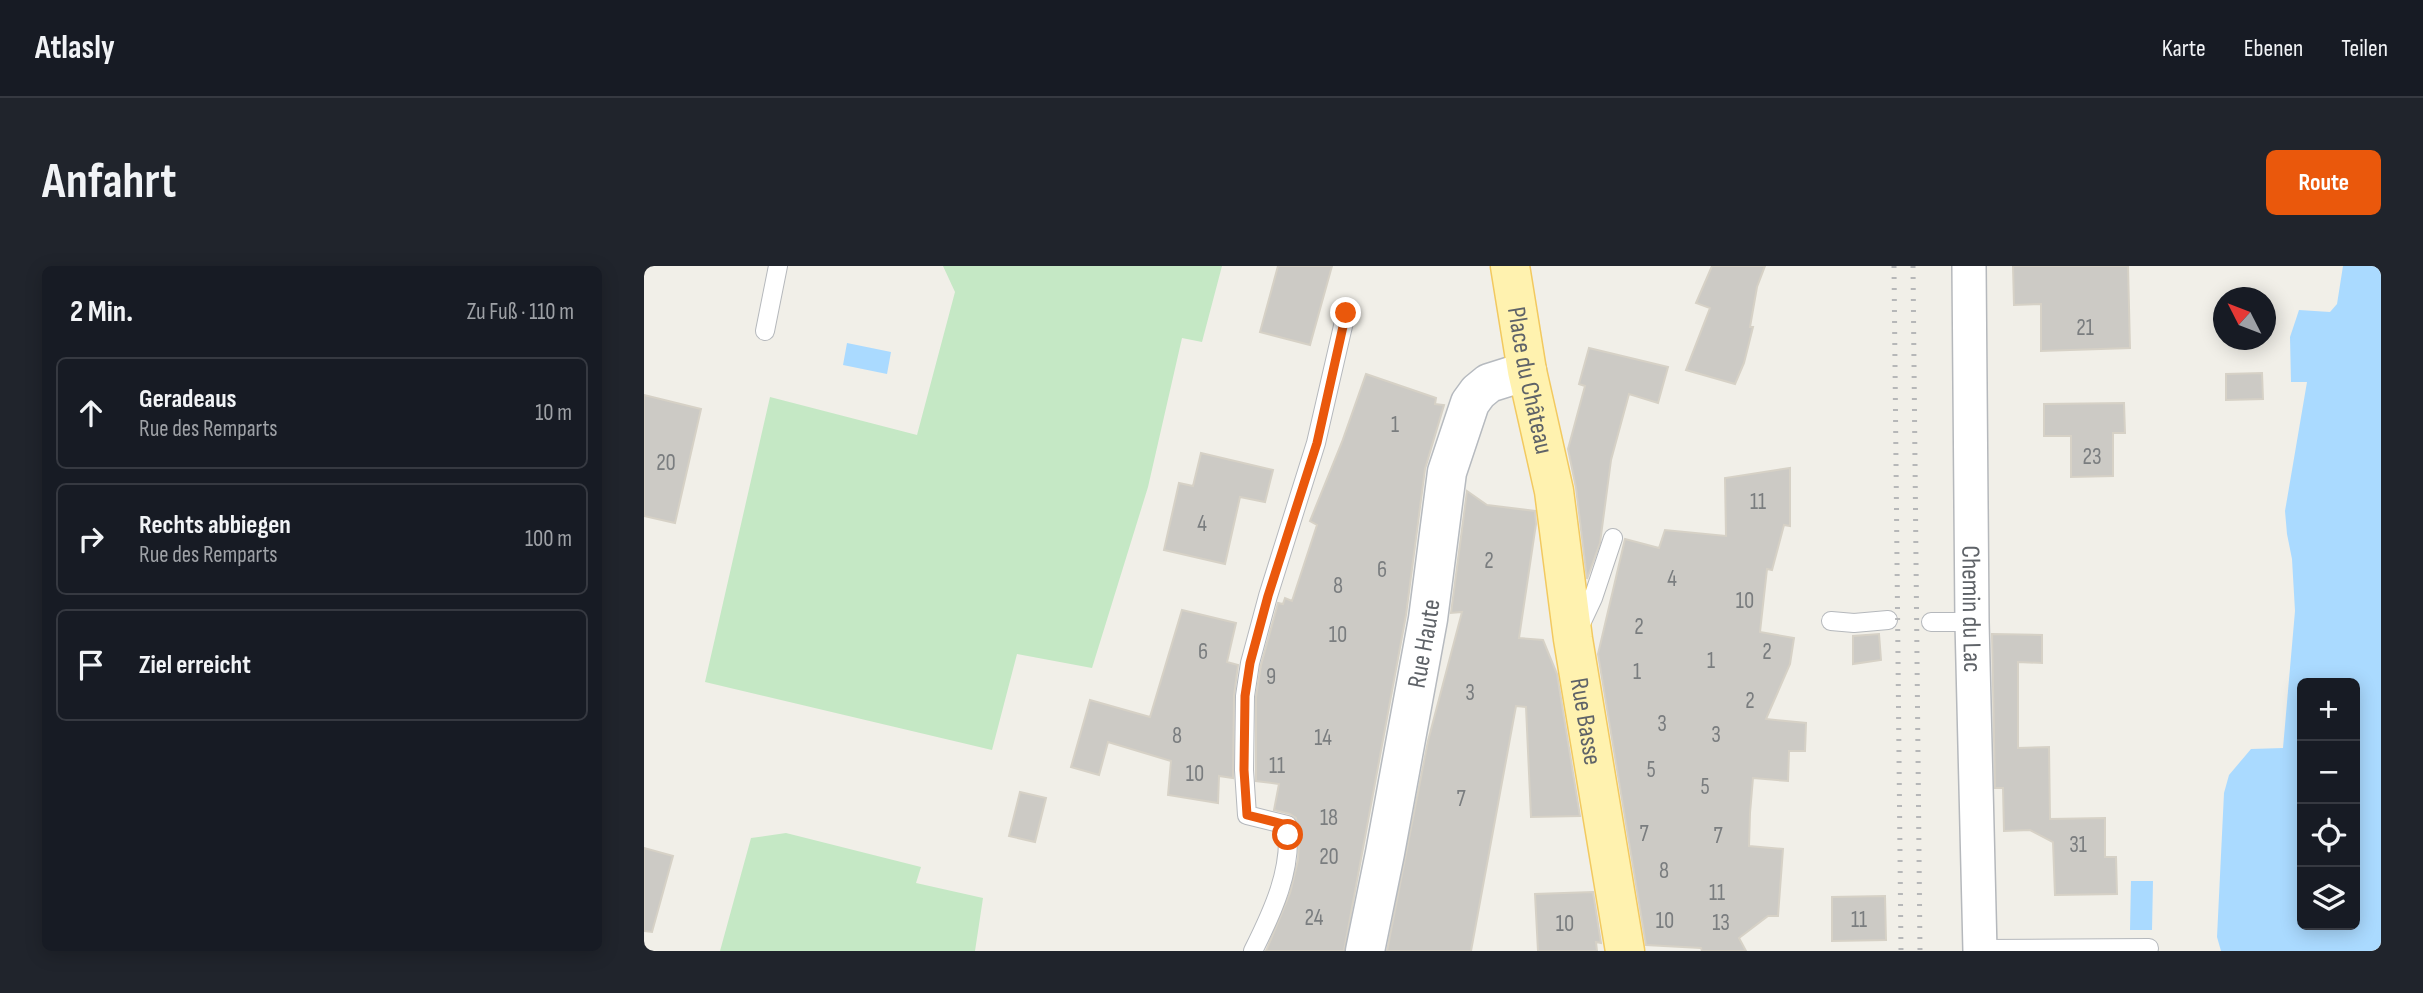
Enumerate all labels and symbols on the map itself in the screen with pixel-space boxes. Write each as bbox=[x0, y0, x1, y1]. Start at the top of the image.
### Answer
north arrow bbox=[2213, 287, 2276, 350]
route end bbox=[1330, 297, 1361, 328]
street label: Place du Château bbox=[1500, 305, 1559, 457]
house number: 21 bbox=[2076, 314, 2094, 342]
house number: 1 bbox=[1391, 411, 1399, 439]
house number: 23 bbox=[2082, 443, 2102, 471]
house number: 20 bbox=[656, 449, 676, 477]
house number: 11 bbox=[1750, 488, 1766, 516]
house number: 4 bbox=[1197, 510, 1207, 538]
street label: Chemin du Lac bbox=[1954, 545, 1987, 673]
house number: 2 bbox=[1484, 547, 1494, 575]
house number: 6 bbox=[1377, 556, 1387, 584]
house number: 4 bbox=[1667, 565, 1677, 593]
house number: 8 bbox=[1333, 572, 1343, 600]
house number: 10 bbox=[1736, 587, 1754, 615]
street label: Rue Haute bbox=[1402, 597, 1447, 691]
house number: 2 bbox=[1634, 613, 1644, 641]
house number: 10 bbox=[1329, 621, 1347, 649]
house number: 6 bbox=[1198, 638, 1208, 666]
house number: 2 bbox=[1762, 638, 1772, 666]
house number: 1 bbox=[1707, 647, 1715, 675]
house number: 1 bbox=[1633, 658, 1641, 686]
house number: 9 bbox=[1266, 663, 1276, 691]
street label: Rue Basse bbox=[1563, 676, 1608, 767]
house number: 3 bbox=[1465, 679, 1475, 707]
house number: 2 bbox=[1745, 687, 1755, 715]
house number: 3 bbox=[1657, 710, 1667, 738]
house number: 3 bbox=[1711, 721, 1721, 749]
house number: 8 bbox=[1172, 722, 1182, 750]
house number: 14 bbox=[1314, 724, 1332, 752]
house number: 11 bbox=[1269, 752, 1285, 780]
house number: 5 bbox=[1646, 756, 1656, 784]
house number: 10 bbox=[1186, 760, 1204, 788]
house number: 5 bbox=[1700, 773, 1710, 801]
house number: 7 bbox=[1456, 785, 1466, 813]
house number: 18 bbox=[1320, 804, 1338, 832]
route start bbox=[1272, 819, 1303, 850]
house number: 7 bbox=[1639, 820, 1649, 848]
house number: 7 bbox=[1713, 822, 1723, 850]
house number: 31 bbox=[2069, 831, 2087, 859]
house number: 20 bbox=[1319, 843, 1339, 871]
house number: 8 bbox=[1659, 857, 1669, 885]
house number: 11 bbox=[1709, 879, 1725, 907]
house number: 24 bbox=[1305, 904, 1324, 932]
house number: 11 bbox=[1851, 906, 1867, 934]
house number: 10 bbox=[1656, 907, 1674, 935]
house number: 13 bbox=[1712, 909, 1730, 937]
house number: 10 bbox=[1556, 910, 1574, 938]

